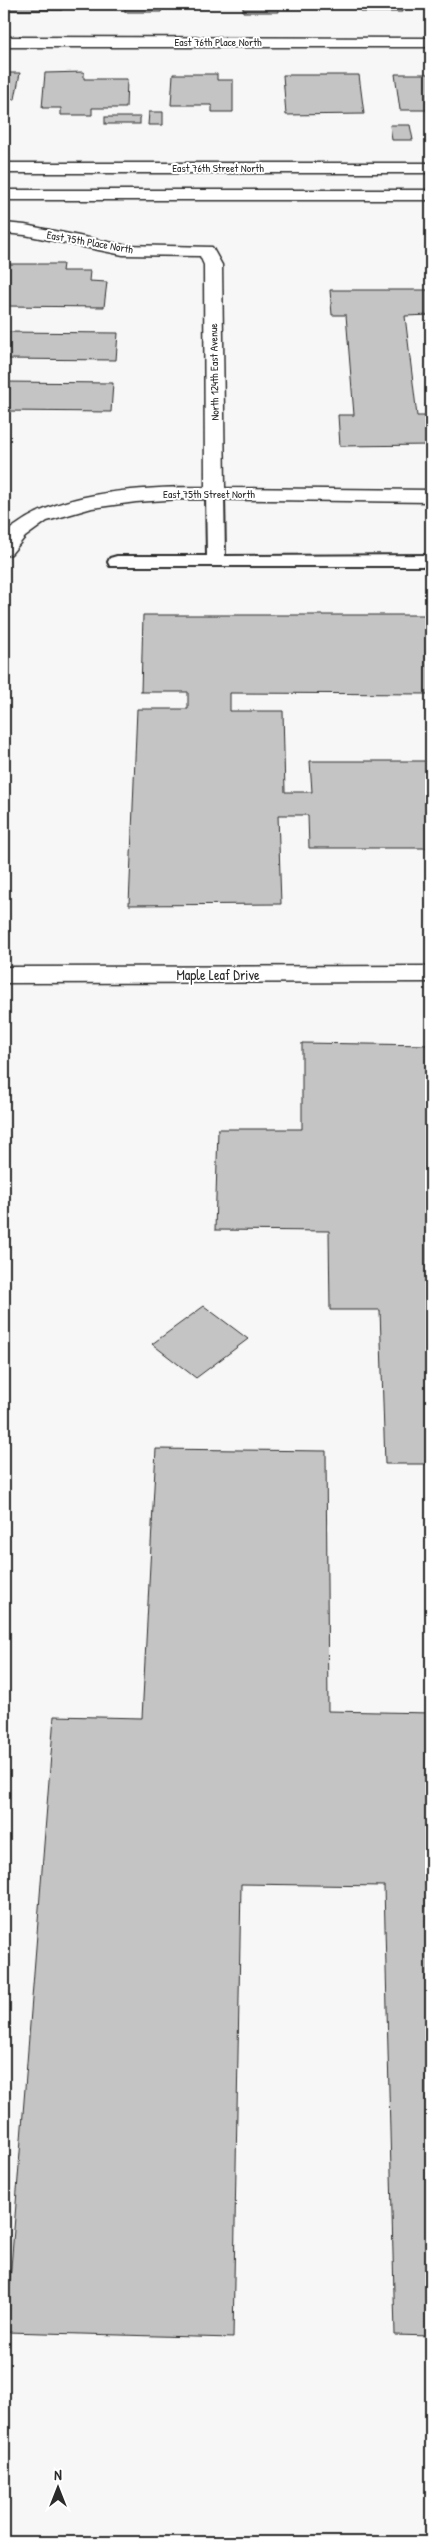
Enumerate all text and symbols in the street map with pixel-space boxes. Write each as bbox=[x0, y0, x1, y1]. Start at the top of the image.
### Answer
street label: East 76th Place North bbox=[174, 35, 262, 49]
street label: East 76th Street North bbox=[172, 161, 264, 175]
street label: East 75th Place North bbox=[46, 228, 135, 257]
street label: North 124th East Avenue bbox=[206, 323, 222, 421]
street label: East 75th Street North bbox=[163, 487, 255, 501]
street label: Maple Leaf Drive bbox=[176, 965, 260, 985]
north arrow bbox=[32, 2464, 82, 2514]
text: N bbox=[54, 2465, 62, 2484]

